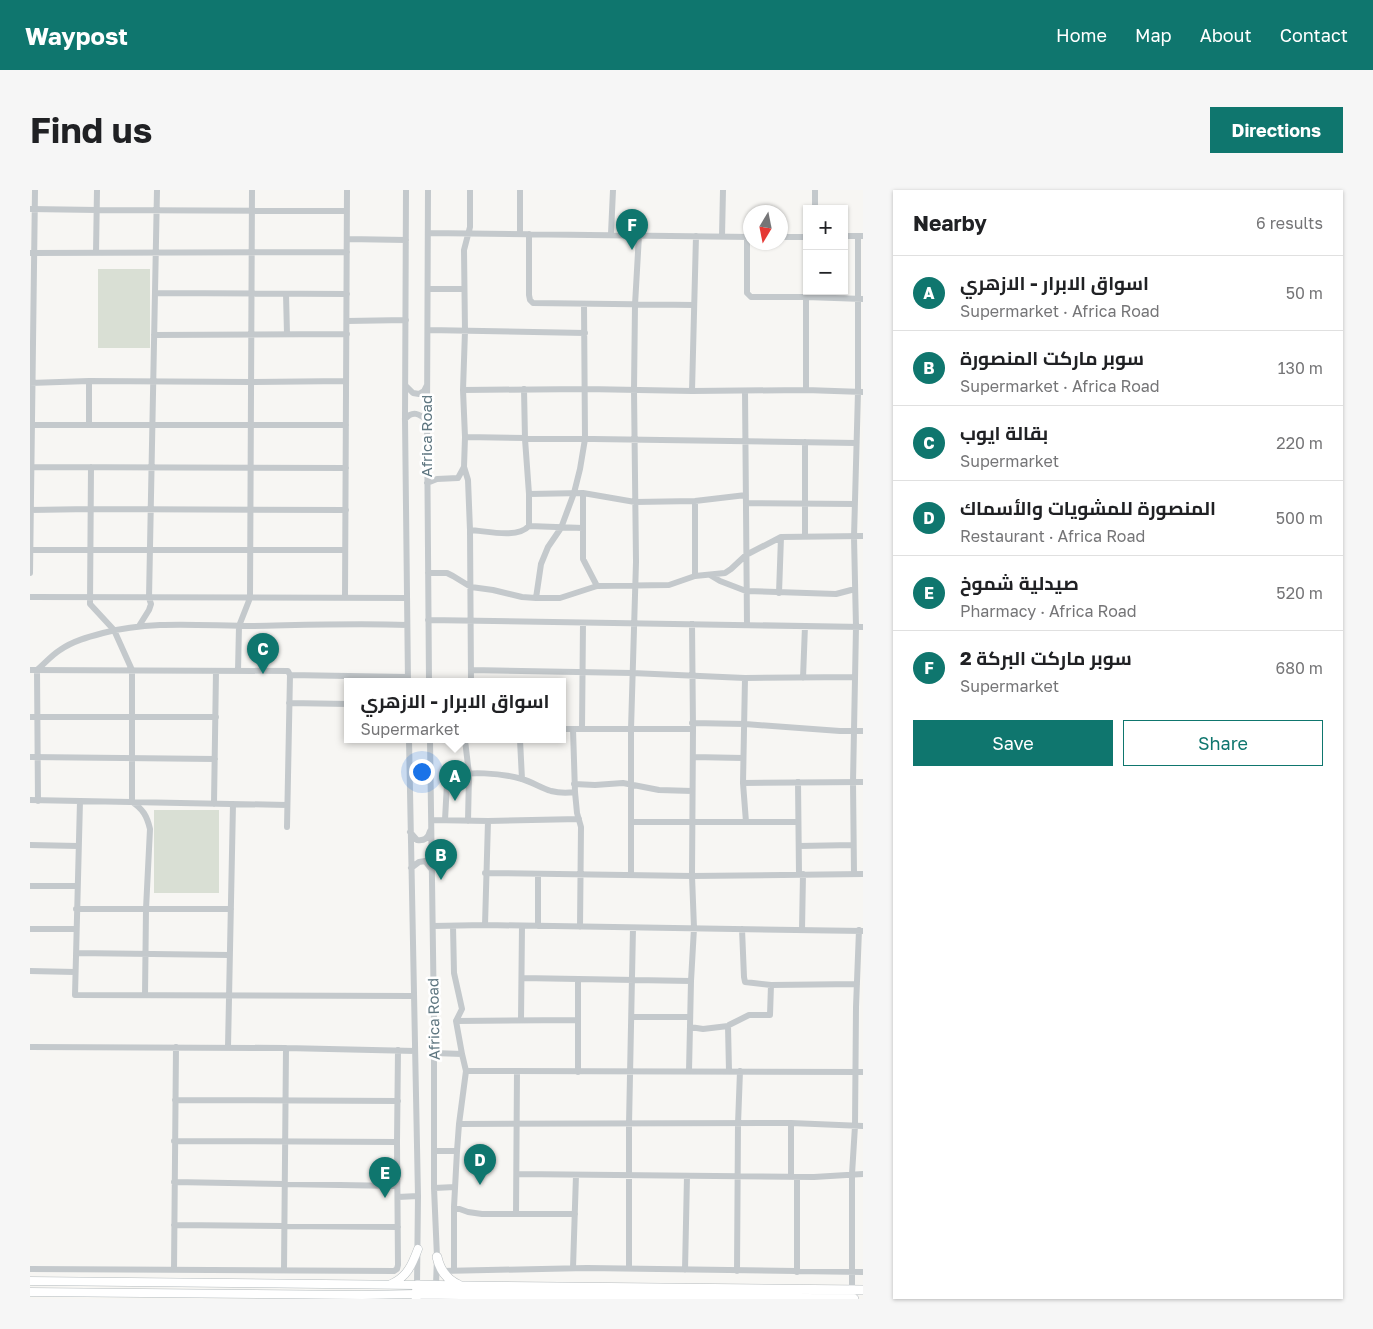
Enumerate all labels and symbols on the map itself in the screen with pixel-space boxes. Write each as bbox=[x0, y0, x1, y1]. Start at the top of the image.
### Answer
north arrow bbox=[743, 205, 788, 250]
pin: F bbox=[616, 209, 648, 250]
street label: Africa Road bbox=[417, 395, 435, 477]
pin: C bbox=[247, 633, 279, 674]
your location bbox=[409, 759, 435, 785]
pin: A bbox=[439, 760, 471, 801]
pin: B bbox=[425, 839, 457, 880]
street label: Africa Road bbox=[423, 978, 443, 1060]
pin: D bbox=[464, 1144, 496, 1185]
pin: E bbox=[369, 1157, 401, 1198]

